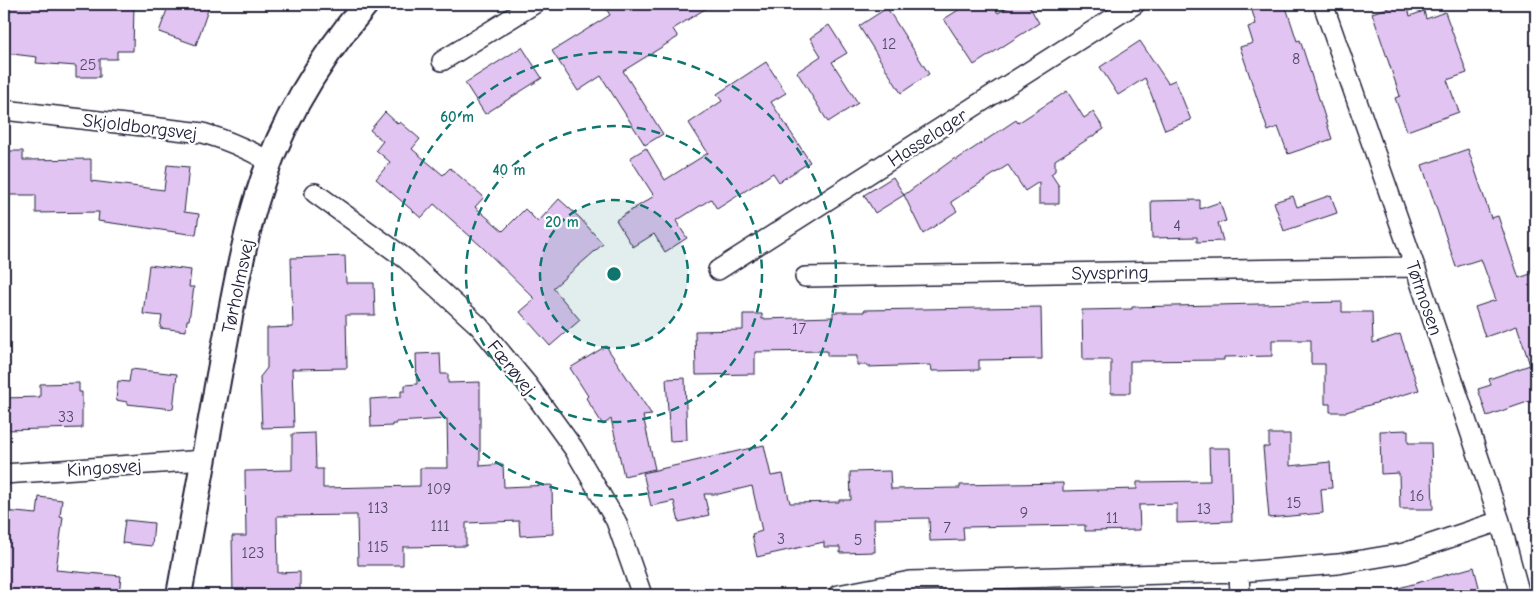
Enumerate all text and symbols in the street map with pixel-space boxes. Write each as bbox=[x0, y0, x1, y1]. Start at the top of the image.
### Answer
house number: 12 bbox=[882, 35, 896, 53]
house number: 8 bbox=[1292, 50, 1300, 68]
house number: 25 bbox=[79, 56, 97, 74]
street label: Hasselager bbox=[884, 104, 972, 172]
text: 60 m bbox=[440, 108, 474, 126]
street label: Skjoldborgsvej bbox=[81, 109, 198, 145]
text: 40 m bbox=[493, 161, 526, 179]
text: 20 m bbox=[545, 213, 579, 231]
house number: 4 bbox=[1173, 217, 1181, 235]
street label: Tørholmsvej bbox=[217, 237, 259, 335]
street label: Tøtmosen bbox=[1401, 258, 1447, 338]
street label: Syvspring bbox=[1071, 261, 1149, 285]
centre of rings bbox=[605, 265, 623, 283]
house number: 17 bbox=[792, 320, 806, 338]
street label: Færøvej bbox=[483, 336, 540, 399]
house number: 33 bbox=[58, 408, 74, 426]
street label: Kingosvej bbox=[66, 454, 142, 482]
house number: 109 bbox=[427, 480, 451, 498]
house number: 16 bbox=[1409, 487, 1425, 505]
house number: 15 bbox=[1286, 494, 1302, 512]
house number: 113 bbox=[368, 499, 388, 517]
house number: 13 bbox=[1197, 500, 1211, 518]
house number: 9 bbox=[1020, 504, 1028, 522]
house number: 11 bbox=[1106, 509, 1118, 527]
house number: 111 bbox=[430, 517, 450, 535]
house number: 7 bbox=[943, 519, 951, 537]
house number: 3 bbox=[777, 530, 785, 548]
house number: 5 bbox=[854, 531, 862, 549]
house number: 115 bbox=[367, 538, 389, 556]
house number: 123 bbox=[242, 544, 264, 562]

